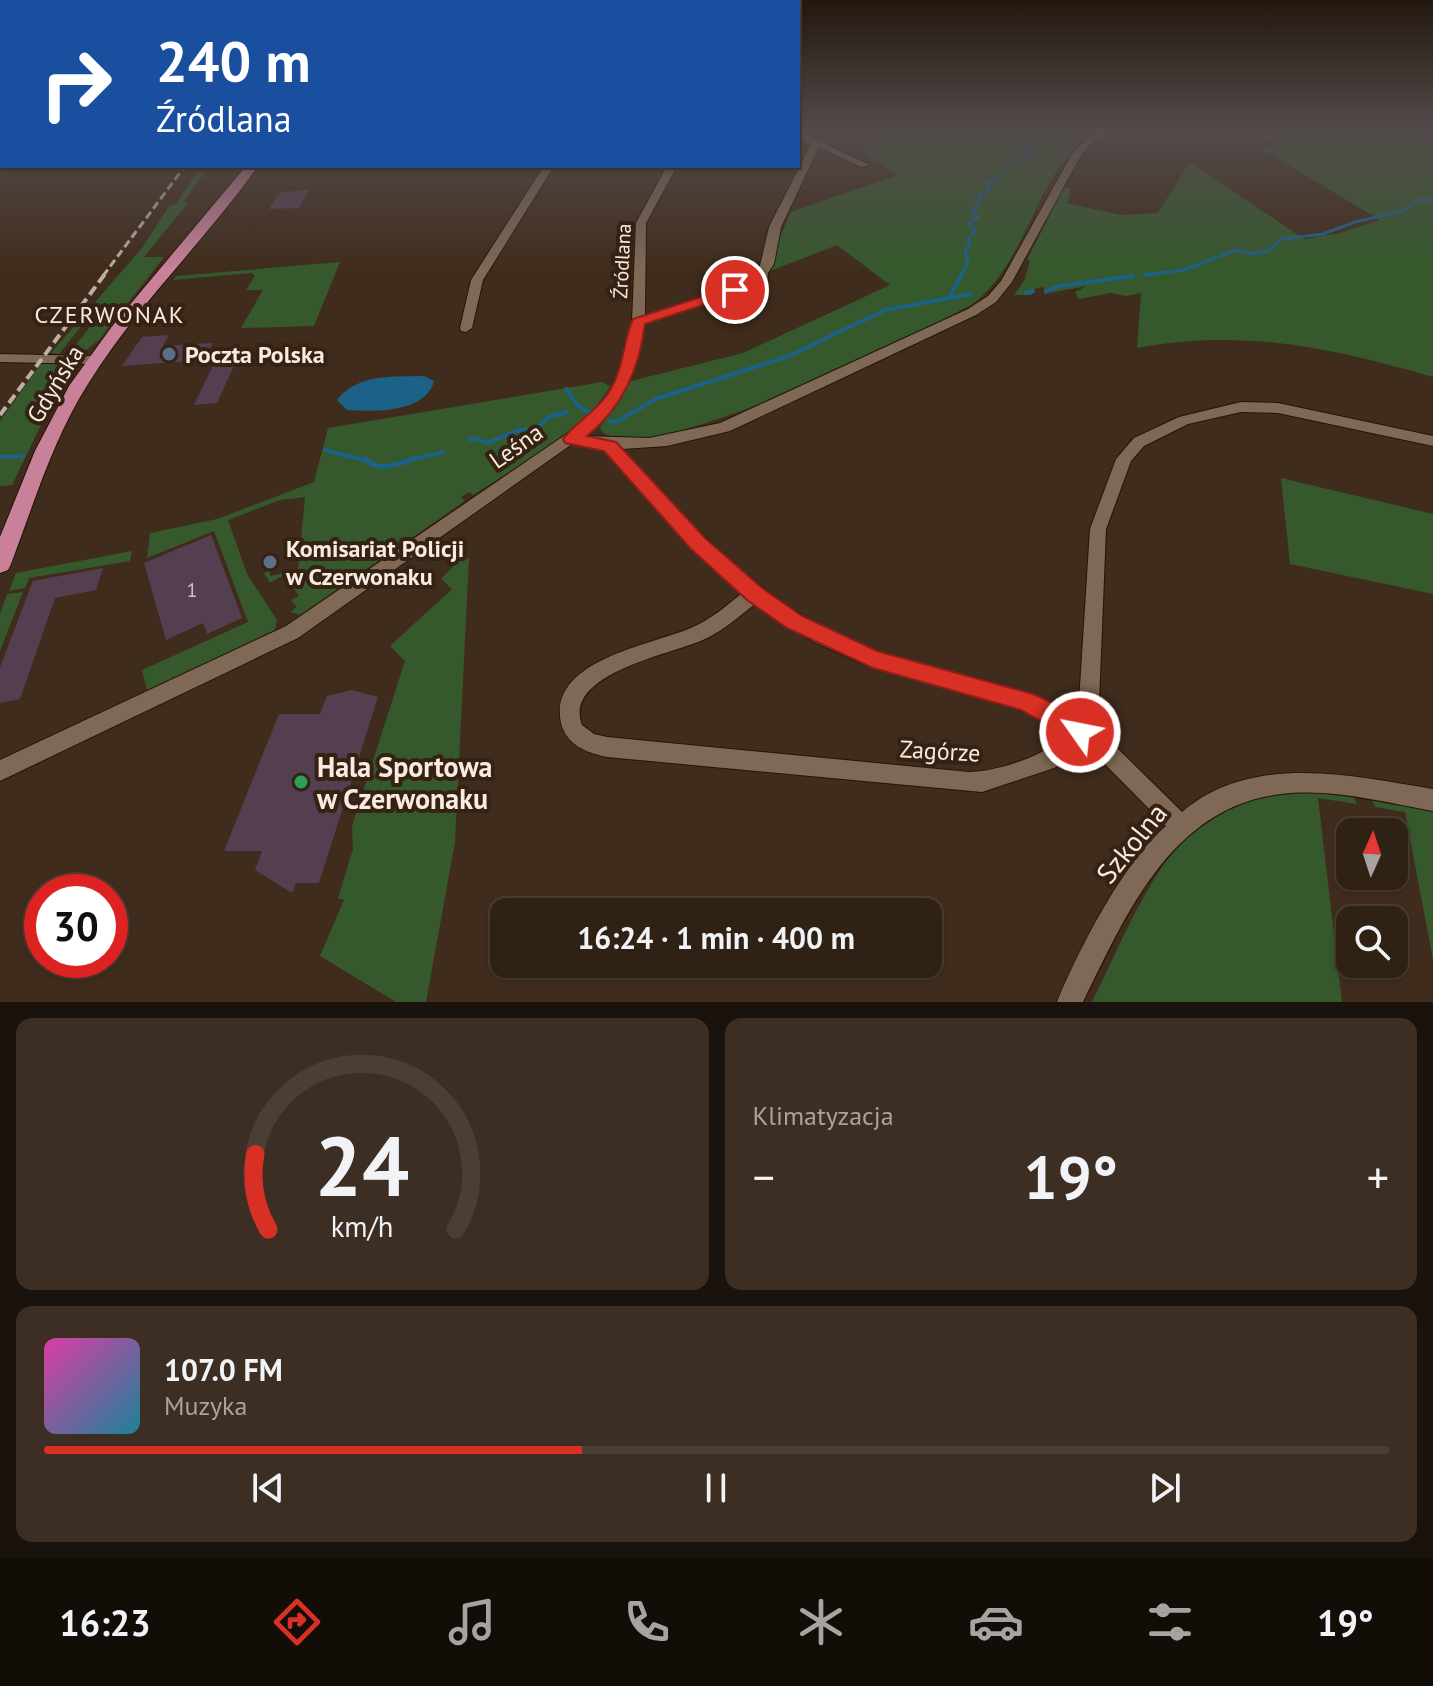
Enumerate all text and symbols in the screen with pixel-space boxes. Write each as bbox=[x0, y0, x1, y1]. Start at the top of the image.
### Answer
text: 240 m bbox=[156, 25, 311, 97]
icon: right bbox=[24, 32, 128, 136]
text: Źródlana bbox=[156, 95, 292, 142]
street label: Źródlana bbox=[607, 223, 637, 299]
pin bbox=[701, 256, 769, 324]
icon: arrive bbox=[713, 268, 757, 312]
district label: CZERWONAK bbox=[34, 299, 186, 330]
street label: Gdyńska bbox=[20, 339, 90, 429]
place label: Poczta Polska bbox=[185, 339, 325, 370]
marker: Poczta Polska bbox=[160, 345, 178, 363]
street label: Leśna bbox=[483, 417, 549, 475]
place label: Komisariat Policji w Czerwonaku bbox=[285, 533, 464, 592]
marker: Komisariat Policji w Czerwonaku bbox=[261, 553, 279, 571]
house number: 1 bbox=[187, 577, 197, 603]
position arrow bbox=[1038, 690, 1122, 774]
street label: Zagórze bbox=[899, 733, 981, 769]
place label: Hala Sportowa w Czerwonaku bbox=[316, 748, 492, 817]
marker: Hala Sportowa w Czerwonaku bbox=[292, 773, 310, 791]
street label: Szkolna bbox=[1087, 795, 1175, 891]
north arrow bbox=[1336, 818, 1408, 890]
map controls bbox=[1336, 818, 1408, 978]
speed limit sign: 30 bbox=[24, 874, 128, 978]
button: search bbox=[1336, 906, 1408, 978]
text: 16:24 · 1 min · 400 m bbox=[577, 918, 855, 957]
text: Klimatyzacja bbox=[753, 1099, 894, 1132]
text: 24 bbox=[315, 1111, 409, 1219]
text: 19° bbox=[1024, 1138, 1118, 1216]
text: − bbox=[753, 1148, 775, 1205]
text: + bbox=[1367, 1148, 1389, 1205]
text: km/h bbox=[331, 1208, 394, 1245]
text: 107.0 FM bbox=[164, 1350, 283, 1389]
text: Muzyka bbox=[164, 1389, 247, 1422]
icon: previous bbox=[246, 1466, 290, 1510]
icon: pause bbox=[694, 1466, 738, 1510]
icon: next bbox=[1143, 1466, 1187, 1510]
icon: directions bbox=[269, 1594, 325, 1650]
icon: music bbox=[444, 1594, 500, 1650]
icon: phone bbox=[619, 1594, 675, 1650]
icon: climate bbox=[793, 1594, 849, 1650]
icon: car bbox=[968, 1594, 1024, 1650]
icon: filters bbox=[1142, 1594, 1198, 1650]
text: 16:23 bbox=[59, 1599, 151, 1646]
text: 19° bbox=[1317, 1599, 1374, 1646]

